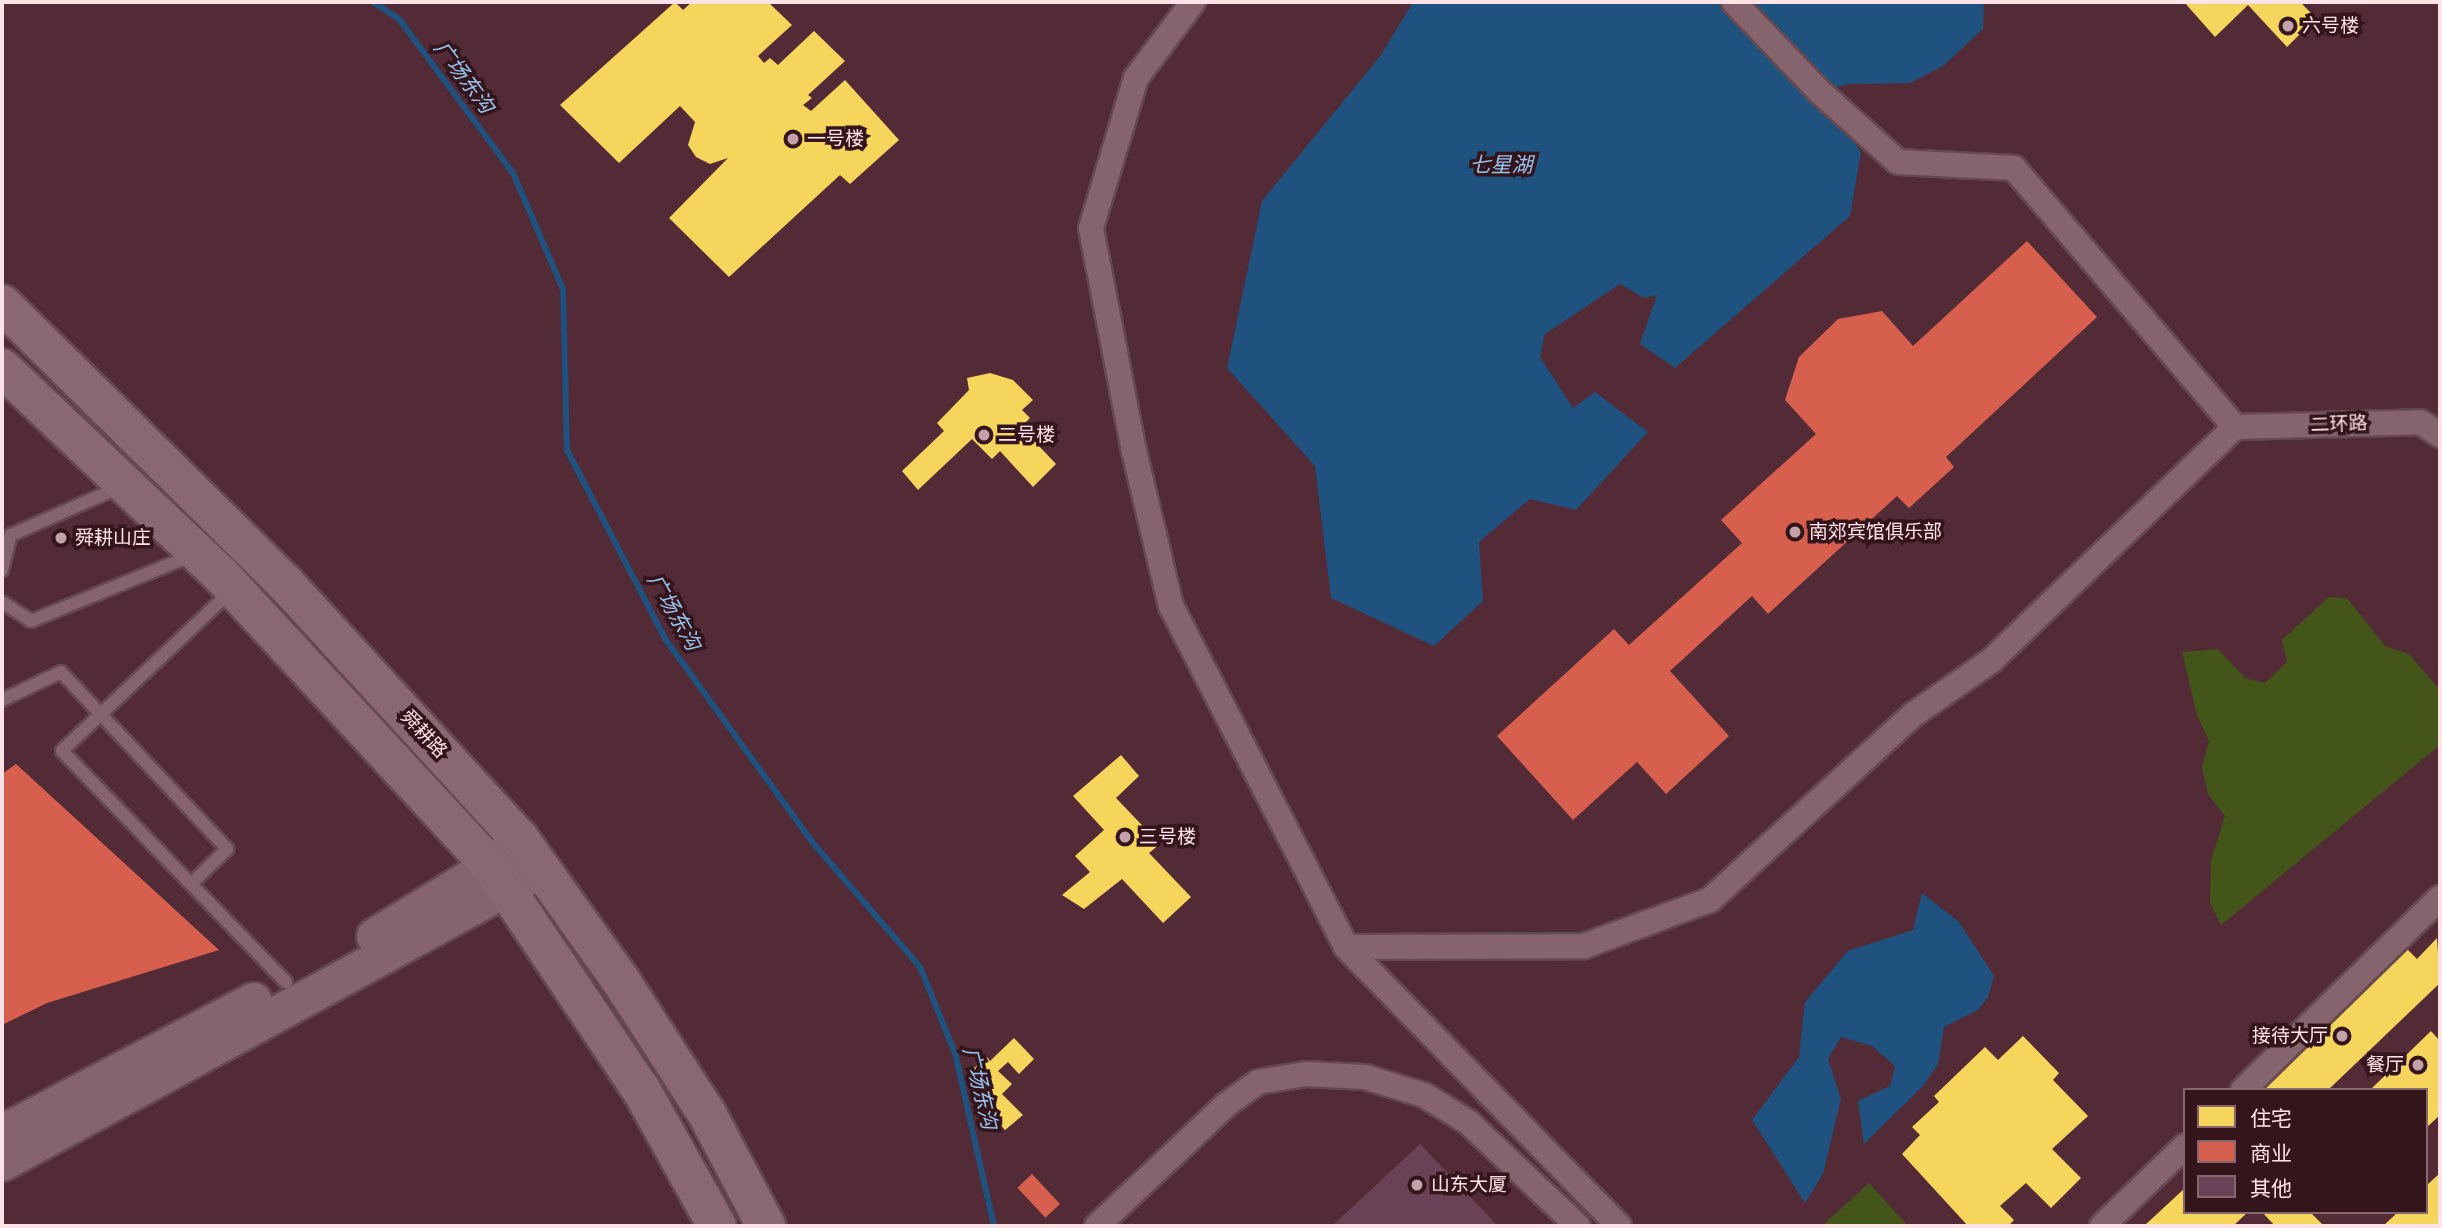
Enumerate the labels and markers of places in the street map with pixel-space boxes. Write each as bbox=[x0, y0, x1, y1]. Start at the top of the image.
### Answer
place label: 六号楼 bbox=[2302, 15, 2359, 37]
marker: 六号楼 bbox=[2280, 18, 2296, 34]
place label: 一号楼 bbox=[807, 128, 864, 150]
marker: 一号楼 bbox=[785, 131, 801, 147]
place label: 二号楼 bbox=[998, 424, 1055, 446]
marker: 二号楼 bbox=[976, 427, 992, 443]
place label: 南郊宾馆俱乐部 bbox=[1809, 521, 1942, 543]
marker: 南郊宾馆俱乐部 bbox=[1787, 524, 1803, 540]
place label: 舜耕山庄 bbox=[75, 527, 151, 549]
marker: 舜耕山庄 bbox=[53, 530, 69, 546]
place label: 三号楼 bbox=[1139, 826, 1196, 848]
marker: 三号楼 bbox=[1117, 829, 1133, 845]
place label: 接待大厅 bbox=[2252, 1025, 2328, 1047]
marker: 接待大厅 bbox=[2334, 1028, 2350, 1044]
place label: 餐厅 bbox=[2366, 1054, 2404, 1076]
marker: 餐厅 bbox=[2410, 1057, 2426, 1073]
place label: 山东大厦 bbox=[1431, 1174, 1507, 1196]
marker: 山东大厦 bbox=[1409, 1177, 1425, 1193]

